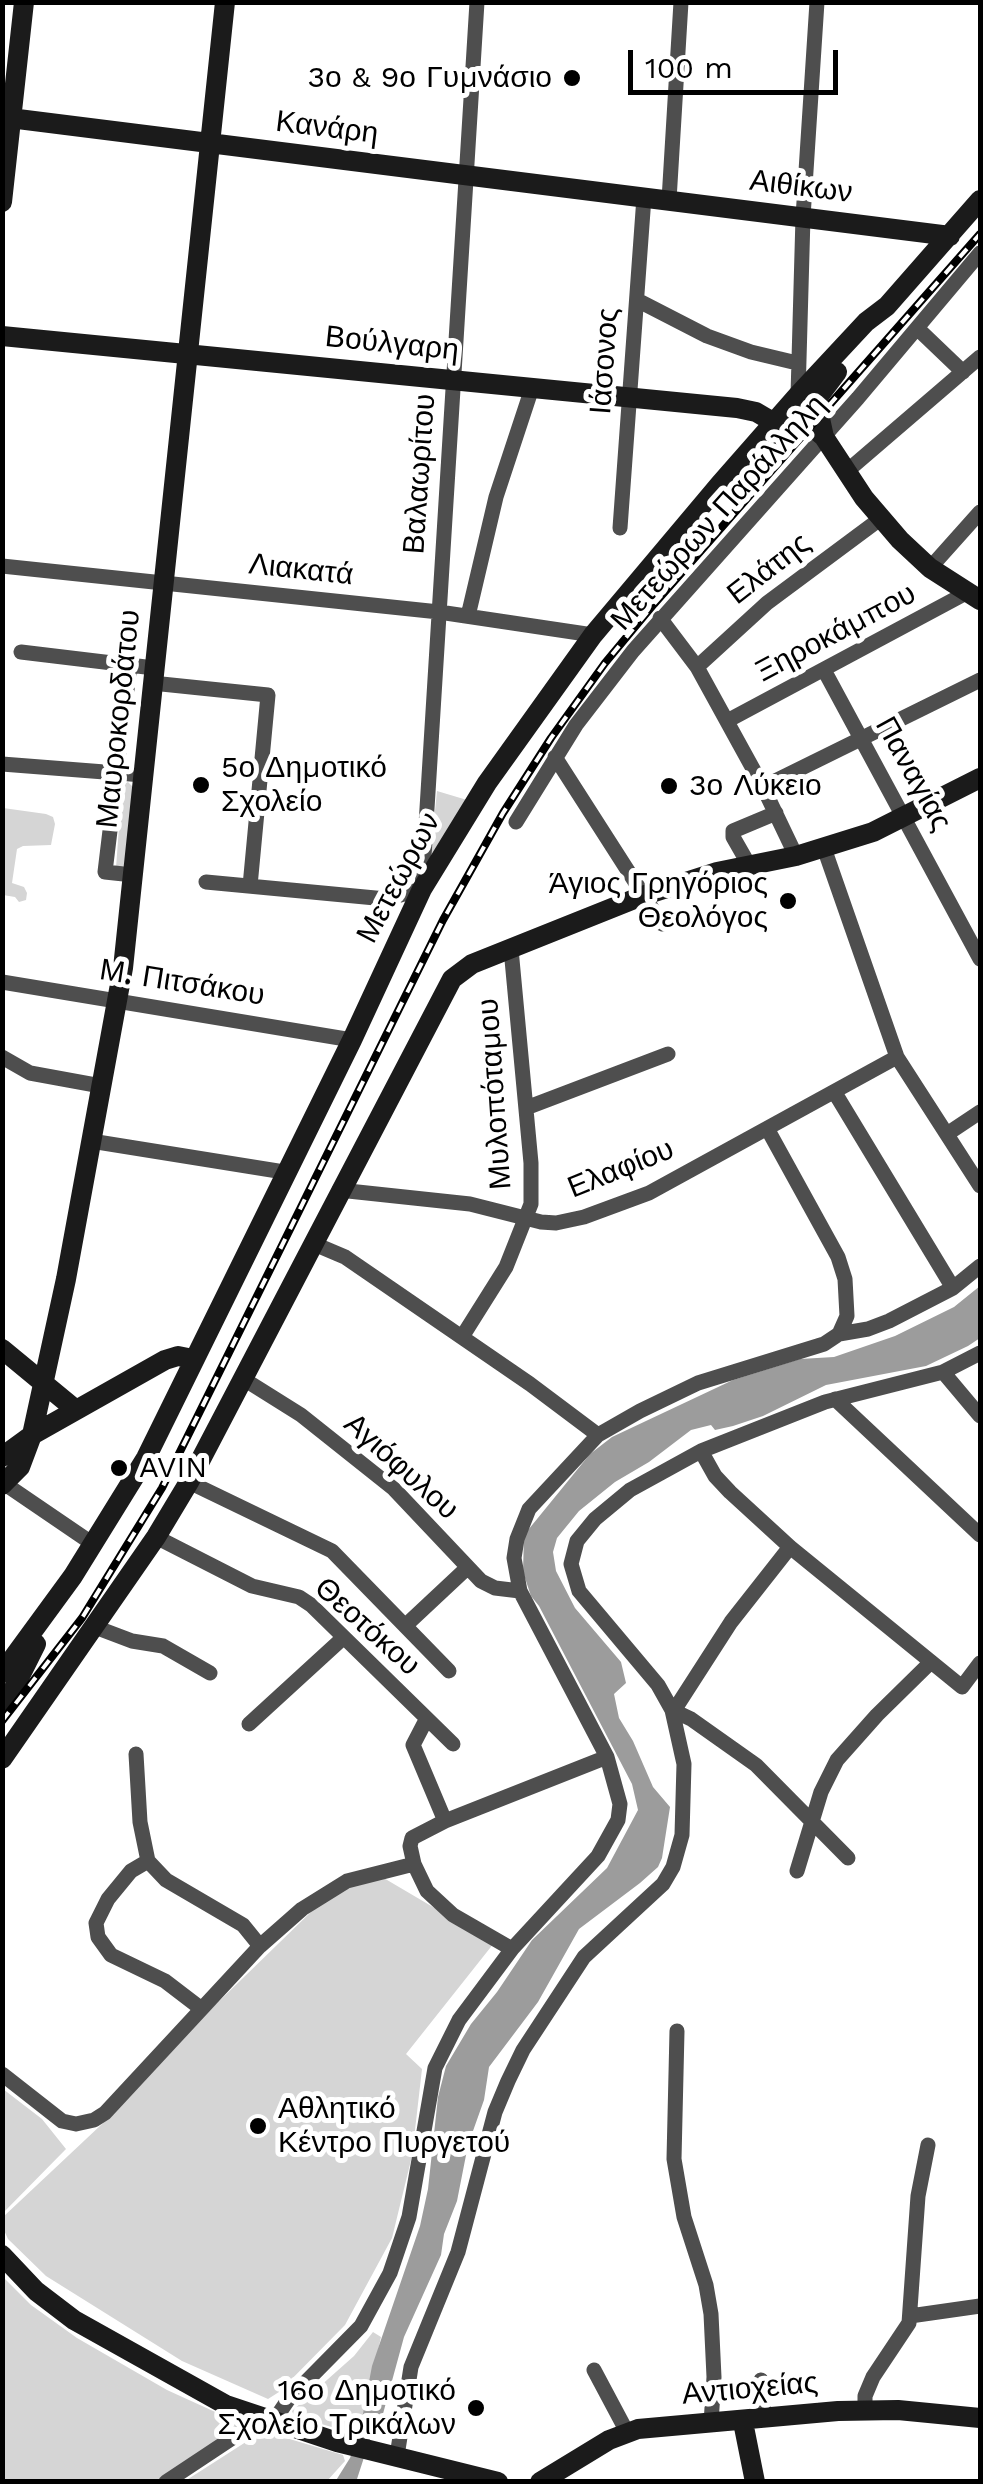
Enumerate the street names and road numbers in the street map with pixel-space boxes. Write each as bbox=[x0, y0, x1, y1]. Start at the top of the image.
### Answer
street label: Κανάρη bbox=[274, 104, 380, 152]
street label: Αιθίκων bbox=[748, 163, 854, 211]
street label: Ιάσονος bbox=[583, 306, 627, 416]
street label: Βούλγαρη bbox=[323, 319, 461, 369]
street label: Μετεώρων Παράλληλη bbox=[604, 388, 834, 638]
street label: Βαλαωρίτου bbox=[396, 392, 444, 556]
street label: Ελάτης bbox=[721, 526, 817, 612]
street label: Λιακατά bbox=[247, 547, 355, 593]
street label: Ξηροκάμπου bbox=[750, 576, 922, 690]
street label: Μαυροκορδάτου bbox=[90, 608, 148, 830]
street label: Παναγίας bbox=[867, 711, 959, 837]
street label: Μετεώρων bbox=[350, 807, 448, 949]
street label: Μ. Πιτσάκου bbox=[97, 952, 267, 1014]
street label: Μυλοπόταμου bbox=[470, 997, 520, 1191]
street label: Ελαφίου bbox=[563, 1131, 679, 1207]
street label: Αγιόφυλου bbox=[336, 1406, 466, 1528]
street label: Θεοτόκου bbox=[307, 1570, 427, 1684]
street label: Αντιοχείας bbox=[680, 2365, 820, 2413]

